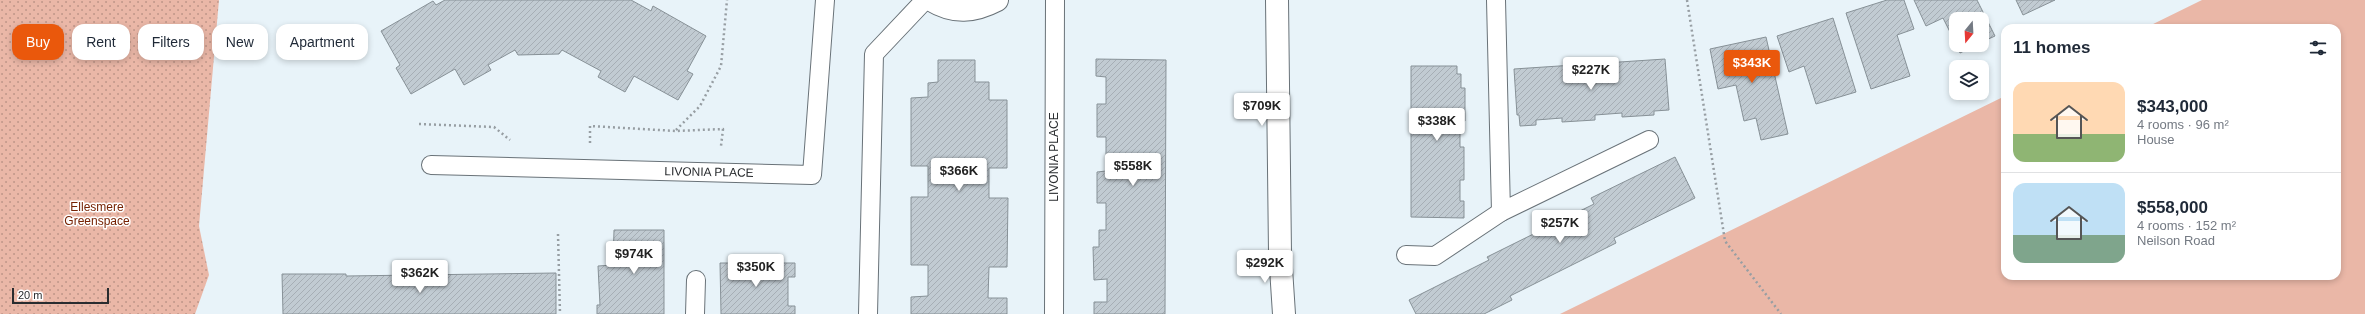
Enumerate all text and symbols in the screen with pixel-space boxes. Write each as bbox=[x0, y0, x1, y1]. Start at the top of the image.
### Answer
north arrow bbox=[1949, 12, 1989, 52]
map controls bbox=[1949, 12, 1989, 100]
chip: Buy bbox=[12, 24, 64, 60]
chip: Rent bbox=[72, 24, 130, 60]
chip: Filters bbox=[138, 24, 204, 60]
chip: New bbox=[212, 24, 268, 60]
chip: Apartment bbox=[276, 24, 368, 60]
icon: filters bbox=[2307, 37, 2329, 59]
text: 11 homes bbox=[2013, 38, 2091, 57]
pin: $343K bbox=[1724, 50, 1780, 84]
text: $343K bbox=[1733, 55, 1771, 70]
pin: $227K bbox=[1563, 57, 1619, 91]
button: layers bbox=[1949, 60, 1989, 100]
text: $227K bbox=[1572, 62, 1610, 77]
pin: $709K bbox=[1234, 93, 1290, 127]
text: $343,000 bbox=[2137, 97, 2208, 116]
text: $709K bbox=[1243, 98, 1281, 113]
icon: home bbox=[2045, 98, 2093, 146]
pin: $338K bbox=[1409, 108, 1465, 142]
street label: LIVONIA PLACE bbox=[1047, 112, 1061, 202]
text: $338K bbox=[1418, 113, 1456, 128]
text: 4 rooms · 96 m² bbox=[2137, 117, 2229, 132]
text: House bbox=[2137, 132, 2175, 147]
pin: $558K bbox=[1105, 153, 1161, 187]
pin: $366K bbox=[931, 158, 987, 192]
text: $558K bbox=[1114, 158, 1152, 173]
text: $366K bbox=[940, 163, 978, 178]
street label: LIVONIA PLACE bbox=[664, 164, 754, 180]
text: $558,000 bbox=[2137, 198, 2208, 217]
icon: home bbox=[2045, 199, 2093, 247]
park label: Ellesmere Greenspace bbox=[64, 200, 130, 228]
pin: $257K bbox=[1532, 210, 1588, 244]
text: $257K bbox=[1541, 215, 1579, 230]
text: 4 rooms · 152 m² bbox=[2137, 218, 2236, 233]
text: Neilson Road bbox=[2137, 233, 2215, 248]
pin: $974K bbox=[606, 241, 662, 275]
text: $974K bbox=[615, 246, 653, 261]
pin: $292K bbox=[1237, 250, 1293, 284]
pin: $350K bbox=[728, 254, 784, 288]
text: $292K bbox=[1246, 255, 1284, 270]
text: $350K bbox=[737, 259, 775, 274]
pin: $362K bbox=[392, 260, 448, 294]
text: $362K bbox=[401, 265, 439, 280]
scale bar bbox=[12, 286, 109, 305]
text: 20 m bbox=[18, 289, 42, 301]

